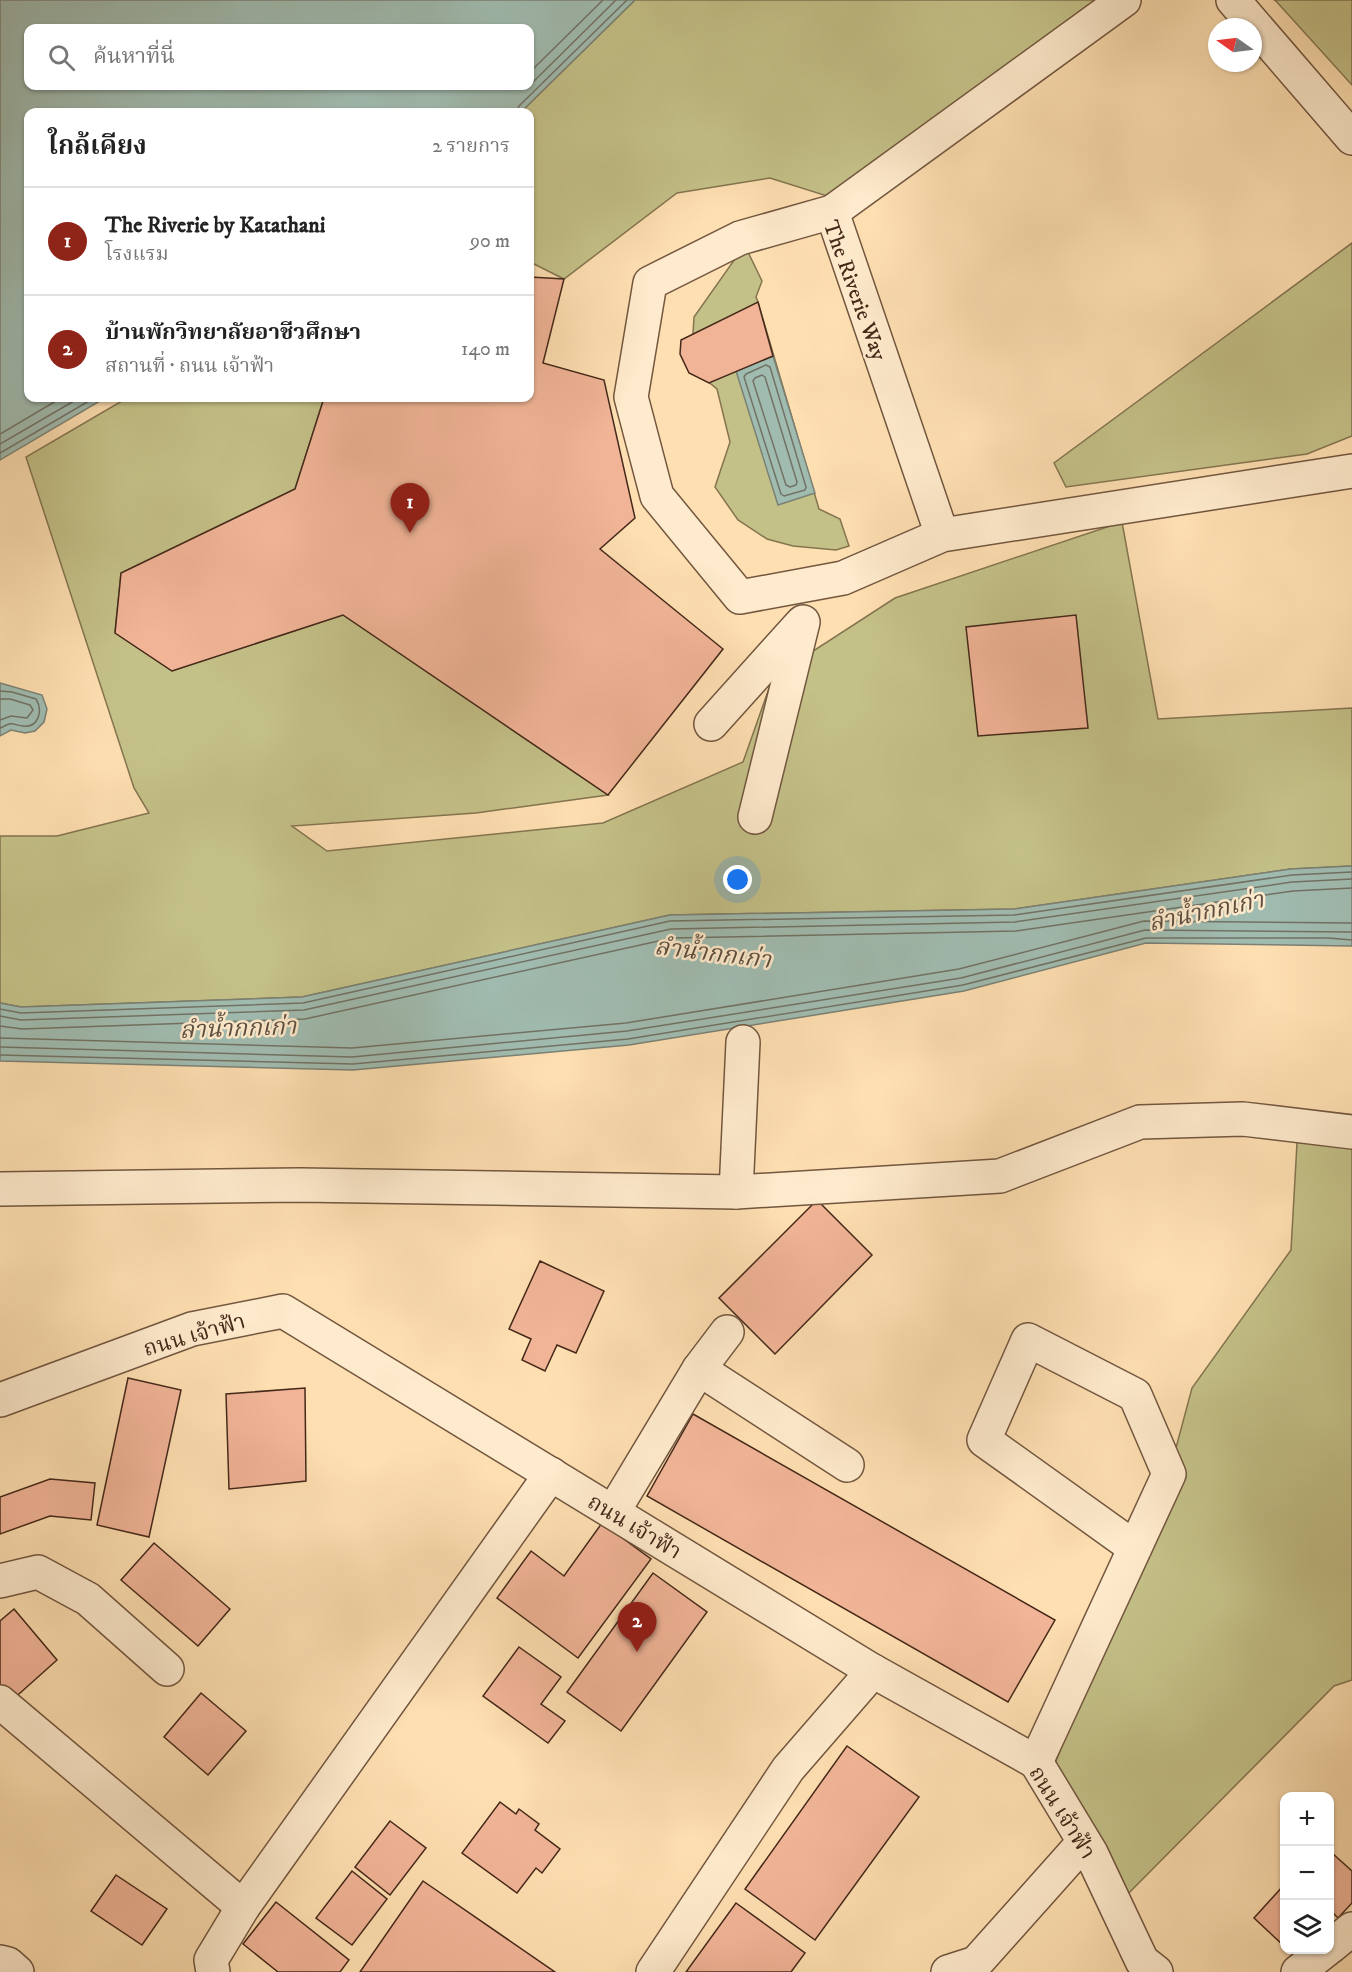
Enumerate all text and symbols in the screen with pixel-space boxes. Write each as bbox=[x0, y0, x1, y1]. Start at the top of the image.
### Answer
north arrow bbox=[1208, 18, 1262, 72]
search box bbox=[24, 24, 534, 90]
icon: search bbox=[45, 41, 78, 74]
text: ค้นหาที่นี่ bbox=[93, 43, 175, 70]
text: ใกล้เคียง bbox=[48, 130, 147, 163]
text: 2 รายการ bbox=[432, 134, 510, 159]
text: The Riverie by Katathani bbox=[105, 212, 325, 239]
street label: The Riverie Way bbox=[817, 217, 893, 365]
text: 1 bbox=[64, 229, 71, 254]
text: 90 m bbox=[470, 229, 510, 254]
text: โรงแรม bbox=[105, 242, 169, 267]
text: บ้านพักวิทยาลัยอาชีวศึกษา bbox=[105, 319, 361, 346]
text: 2 bbox=[63, 337, 72, 362]
text: 140 m bbox=[461, 337, 510, 362]
text: สถานที่ · ถนน เจ้าฟ้า bbox=[105, 354, 274, 379]
pin: 1 bbox=[390, 484, 430, 533]
your location bbox=[723, 865, 752, 894]
water label: ลำน้ำกกเก่า bbox=[1145, 881, 1268, 939]
water label: ลำน้ำกกเก่า bbox=[653, 928, 774, 976]
water label: ลำน้ำกกเก่า bbox=[179, 1008, 298, 1046]
street label: ถนน เจ้าฟ้า bbox=[140, 1308, 249, 1363]
street label: ถนน เจ้าฟ้า bbox=[582, 1489, 686, 1566]
pin: 2 bbox=[618, 1602, 656, 1652]
street label: ถนน เจ้าฟ้า bbox=[1023, 1761, 1101, 1864]
map controls bbox=[1280, 1792, 1334, 1954]
button: + bbox=[1280, 1792, 1334, 1846]
button: − bbox=[1280, 1846, 1334, 1900]
button: layers bbox=[1280, 1900, 1334, 1954]

